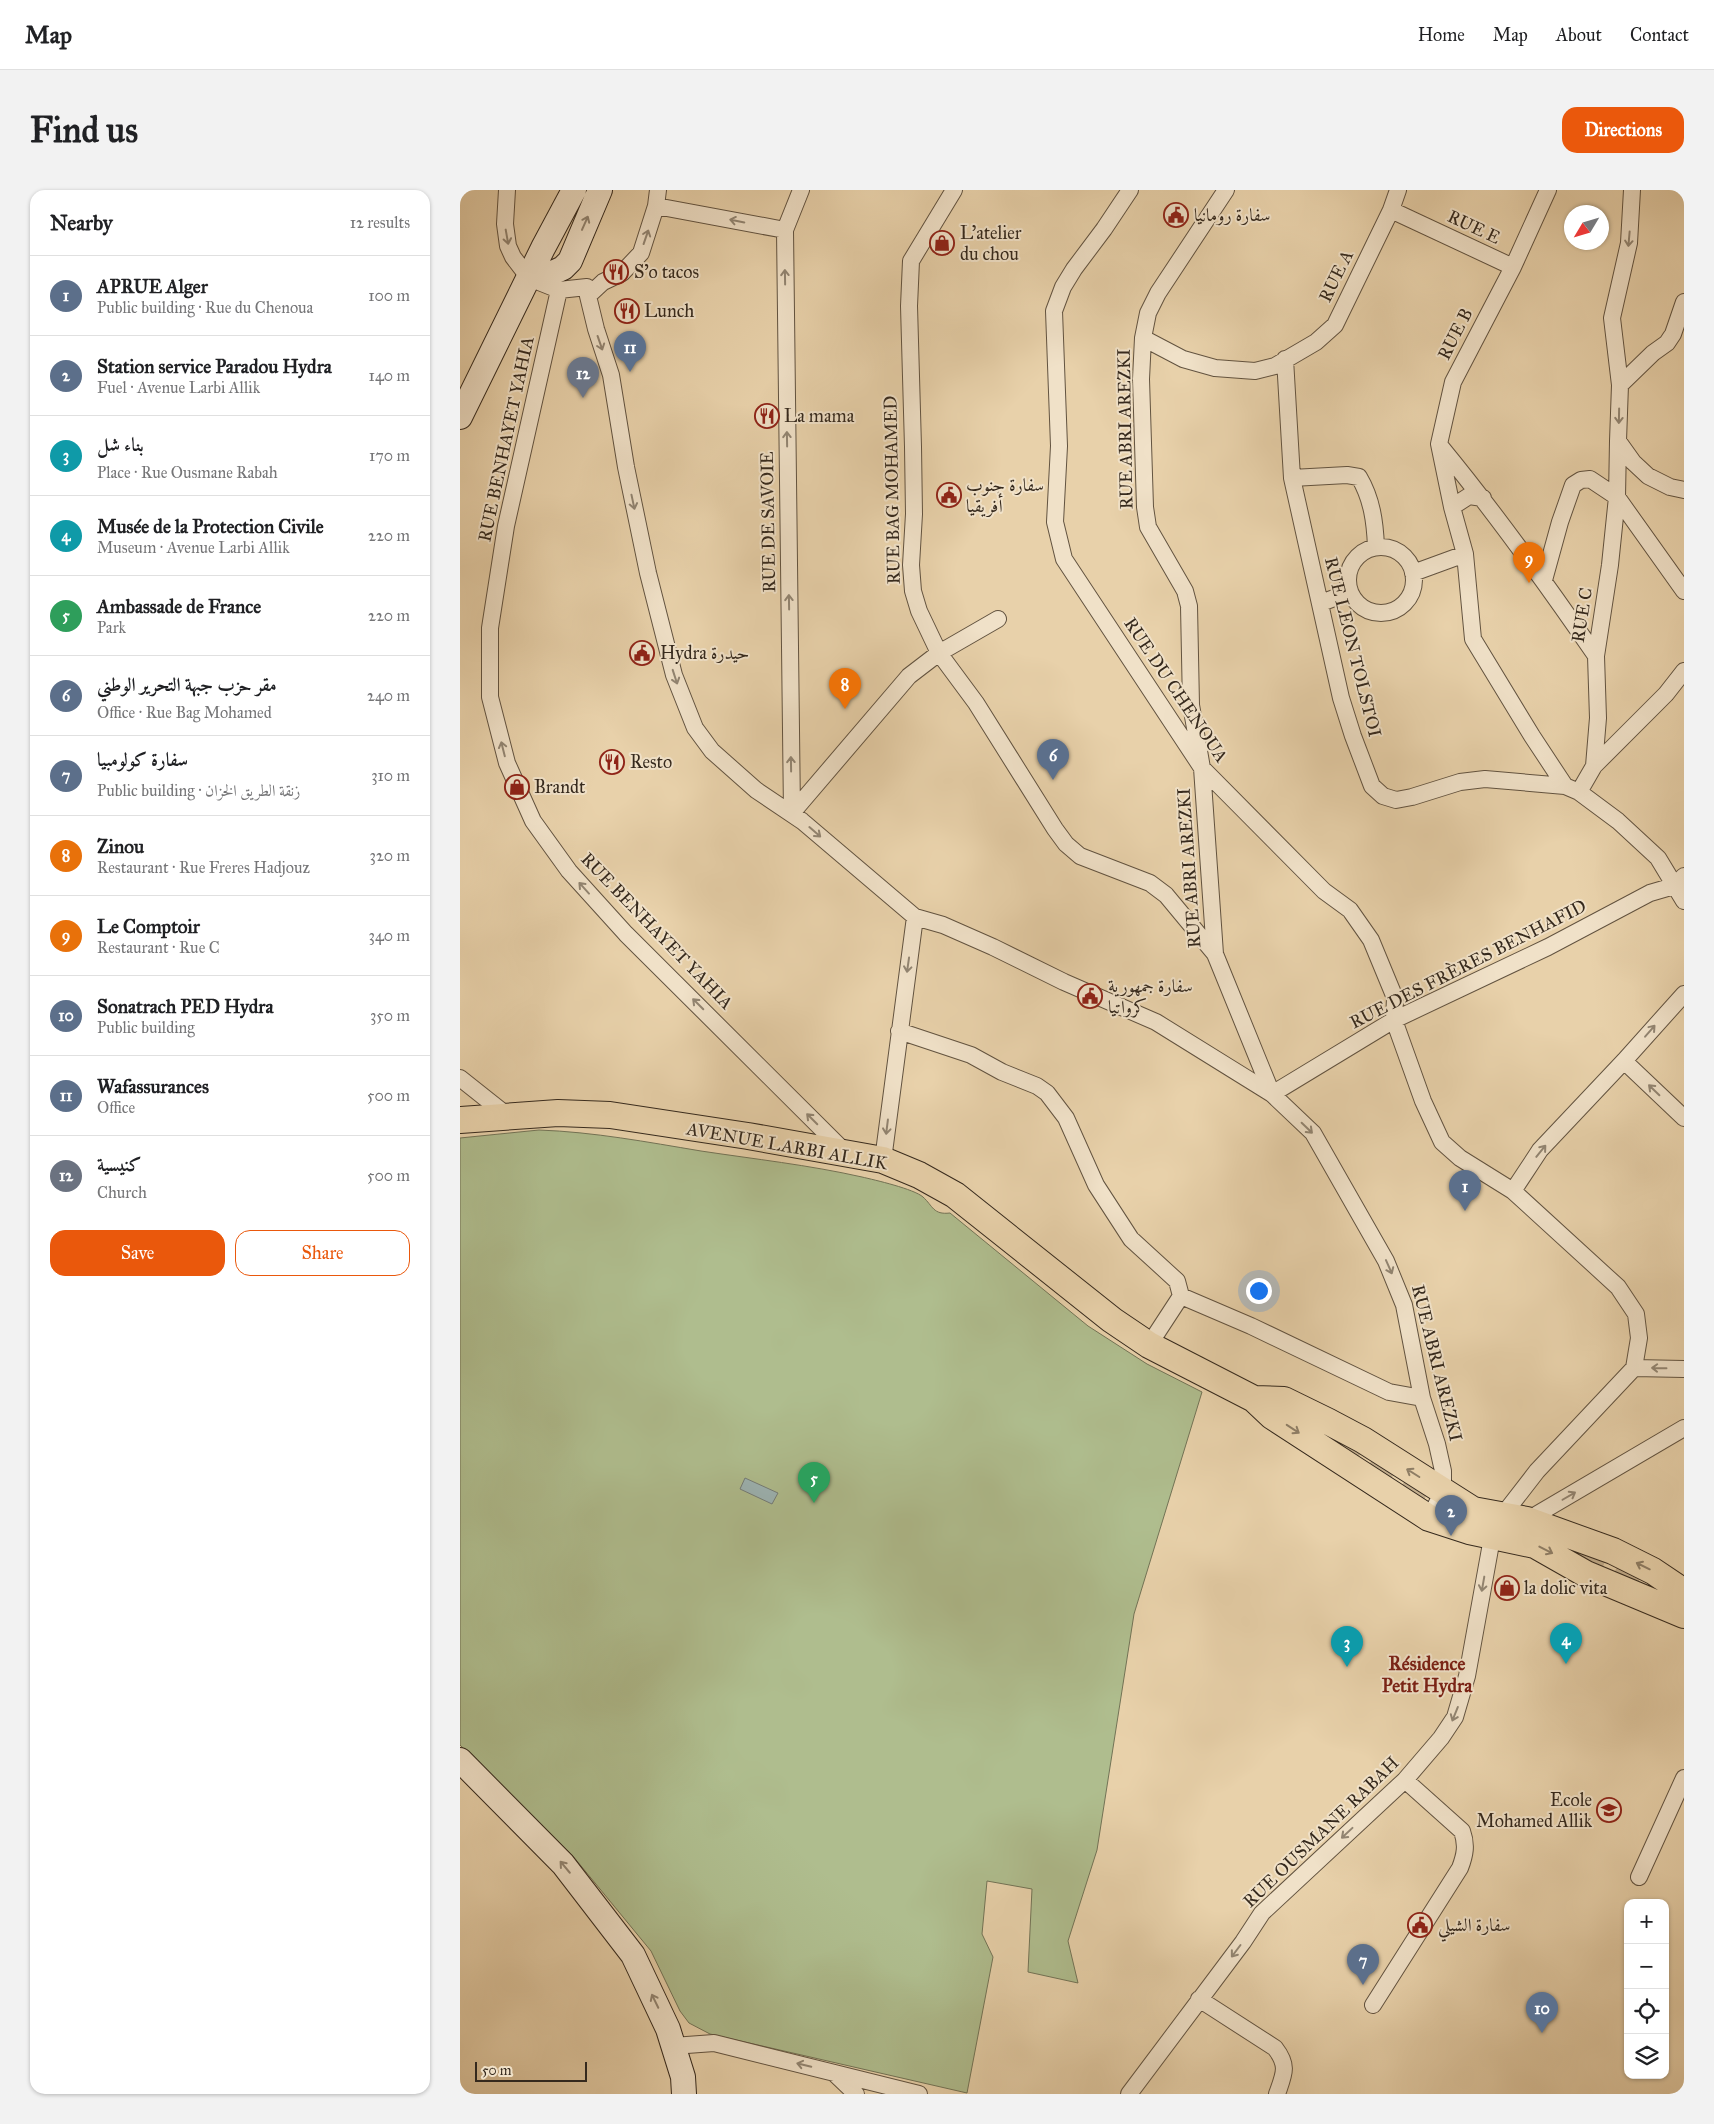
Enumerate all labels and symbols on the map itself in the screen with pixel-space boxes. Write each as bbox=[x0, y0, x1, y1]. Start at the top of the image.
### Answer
public building icon: سفارة رومانيا bbox=[1163, 202, 1189, 228]
place label: سفارة رومانيا bbox=[1194, 204, 1270, 226]
street label: RUE E bbox=[1444, 205, 1504, 249]
north arrow bbox=[1564, 205, 1609, 250]
one-way arrow bbox=[581, 216, 591, 231]
one-way arrow bbox=[729, 216, 745, 226]
place label: L’atelier du chou bbox=[960, 222, 1022, 265]
one-way arrow bbox=[503, 229, 513, 245]
one-way arrow bbox=[642, 229, 651, 245]
shop icon: L’atelier du chou bbox=[929, 230, 955, 256]
one-way arrow bbox=[1624, 230, 1634, 246]
street label: RUE A bbox=[1314, 246, 1358, 306]
restaurant icon: S'o tacos bbox=[603, 259, 629, 285]
place label: S'o tacos bbox=[634, 261, 699, 283]
one-way arrow bbox=[781, 269, 790, 285]
restaurant icon: Lunch bbox=[614, 298, 640, 324]
place label: Lunch bbox=[644, 300, 694, 322]
street label: RUE B bbox=[1433, 305, 1477, 363]
pin: 11 bbox=[614, 331, 646, 372]
street label: RUE BENHAYET YAHIA bbox=[473, 334, 539, 544]
one-way arrow bbox=[596, 335, 606, 351]
street label: RUE ABRI AREZKI bbox=[1113, 348, 1137, 509]
pin: 12 bbox=[567, 357, 599, 398]
street label: RUE BAG MOHAMED bbox=[879, 395, 905, 585]
restaurant icon: La mama bbox=[754, 403, 780, 429]
place label: La mama bbox=[784, 405, 855, 427]
one-way arrow bbox=[1614, 408, 1624, 424]
one-way arrow bbox=[783, 432, 792, 448]
street label: RUE DE SAVOIE bbox=[756, 451, 780, 593]
place label: سفارة جنوب أفريقيا bbox=[966, 474, 1044, 518]
public building icon: سفارة جنوب أفريقيا bbox=[936, 482, 962, 508]
one-way arrow bbox=[629, 493, 638, 509]
pin: 9 bbox=[1513, 542, 1545, 583]
street label: RUE LEON TOLSTOI bbox=[1320, 555, 1386, 740]
street label: RUE C bbox=[1567, 586, 1597, 644]
one-way arrow bbox=[785, 594, 794, 610]
street label: RUE DU CHENOUA bbox=[1119, 613, 1233, 767]
public building icon: Hydra حيدرة bbox=[629, 640, 655, 666]
place label: Hydra حيدرة bbox=[660, 642, 749, 664]
one-way arrow bbox=[671, 668, 681, 684]
pin: 8 bbox=[829, 668, 861, 709]
pin: 6 bbox=[1037, 739, 1069, 780]
one-way arrow bbox=[498, 741, 507, 757]
restaurant icon: Resto bbox=[599, 749, 625, 775]
place label: Resto bbox=[630, 751, 672, 773]
one-way arrow bbox=[787, 756, 796, 772]
shop icon: Brandt bbox=[504, 774, 530, 800]
place label: Brandt bbox=[534, 776, 586, 798]
street label: RUE ABRI AREZKI bbox=[1172, 787, 1206, 949]
one-way arrow bbox=[808, 826, 821, 837]
street label: RUE BENHAYET YAHIA bbox=[576, 848, 738, 1014]
one-way arrow bbox=[578, 881, 590, 894]
street label: RUE DES FRÈRES BENHAFID bbox=[1345, 893, 1590, 1033]
one-way arrow bbox=[903, 957, 913, 973]
place label: سفارة جمهورية كرواتيا bbox=[1108, 975, 1193, 1018]
public building icon: سفارة جمهورية كرواتيا bbox=[1077, 983, 1103, 1009]
one-way arrow bbox=[691, 998, 704, 1010]
one-way arrow bbox=[1644, 1024, 1656, 1037]
one-way arrow bbox=[1648, 1084, 1660, 1096]
one-way arrow bbox=[806, 1113, 818, 1125]
street label: AVENUE LARBI ALLIK bbox=[684, 1117, 890, 1175]
one-way arrow bbox=[882, 1118, 892, 1134]
one-way arrow bbox=[1301, 1122, 1313, 1134]
one-way arrow bbox=[1535, 1144, 1546, 1157]
pin: 1 bbox=[1449, 1170, 1481, 1211]
one-way arrow bbox=[1385, 1259, 1395, 1274]
your location bbox=[1246, 1278, 1272, 1304]
street label: RUE ABRI AREZKI bbox=[1407, 1282, 1467, 1444]
one-way arrow bbox=[1651, 1363, 1668, 1373]
one-way arrow bbox=[1285, 1424, 1299, 1434]
pin: 5 bbox=[798, 1462, 830, 1503]
one-way arrow bbox=[1407, 1468, 1421, 1478]
one-way arrow bbox=[1561, 1490, 1576, 1500]
pin: 2 bbox=[1435, 1495, 1467, 1536]
one-way arrow bbox=[1538, 1546, 1553, 1555]
one-way arrow bbox=[1636, 1560, 1651, 1570]
shop icon: la dolic vita bbox=[1494, 1575, 1520, 1601]
one-way arrow bbox=[1478, 1576, 1487, 1592]
place label: la dolic vita bbox=[1524, 1577, 1608, 1599]
pin: 4 bbox=[1550, 1623, 1582, 1664]
pin: 3 bbox=[1331, 1626, 1363, 1667]
district label: Résidence Petit Hydra bbox=[1382, 1652, 1473, 1698]
one-way arrow bbox=[1450, 1706, 1459, 1721]
street label: RUE OUSMANE RABAH bbox=[1239, 1752, 1403, 1912]
place label: Ecole Mohamed Allik bbox=[1476, 1789, 1593, 1832]
school or university icon: Ecole Mohamed Allik bbox=[1596, 1797, 1622, 1823]
one-way arrow bbox=[1340, 1827, 1353, 1839]
one-way arrow bbox=[559, 1861, 570, 1874]
public building icon: سفارة الشيلي bbox=[1407, 1912, 1433, 1938]
place label: سفارة الشيلي bbox=[1438, 1914, 1510, 1942]
one-way arrow bbox=[1231, 1944, 1241, 1958]
pin: 7 bbox=[1347, 1944, 1379, 1985]
pin: 10 bbox=[1526, 1992, 1558, 2033]
one-way arrow bbox=[650, 1994, 659, 2009]
scale bar bbox=[475, 2059, 588, 2082]
one-way arrow bbox=[796, 2060, 812, 2069]

